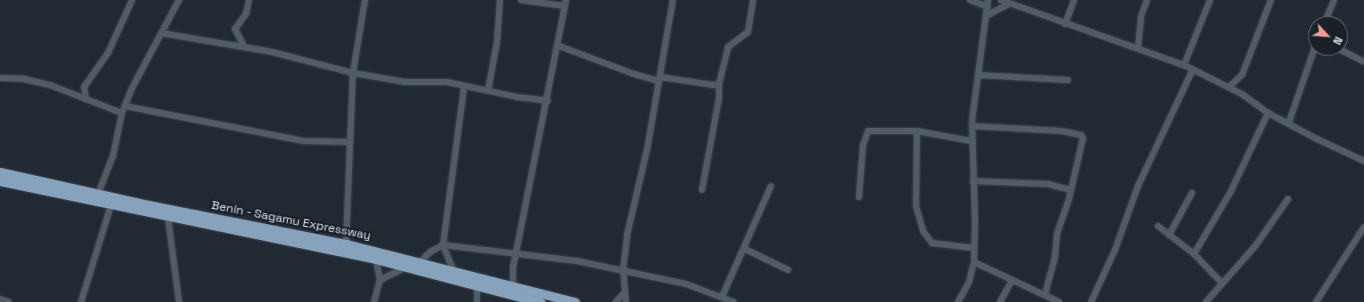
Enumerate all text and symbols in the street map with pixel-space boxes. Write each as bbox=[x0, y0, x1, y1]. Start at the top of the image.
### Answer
north arrow bbox=[1308, 16, 1348, 56]
text: N bbox=[1330, 34, 1346, 47]
street label: Benin - Sagamu Expressway bbox=[210, 198, 372, 244]

